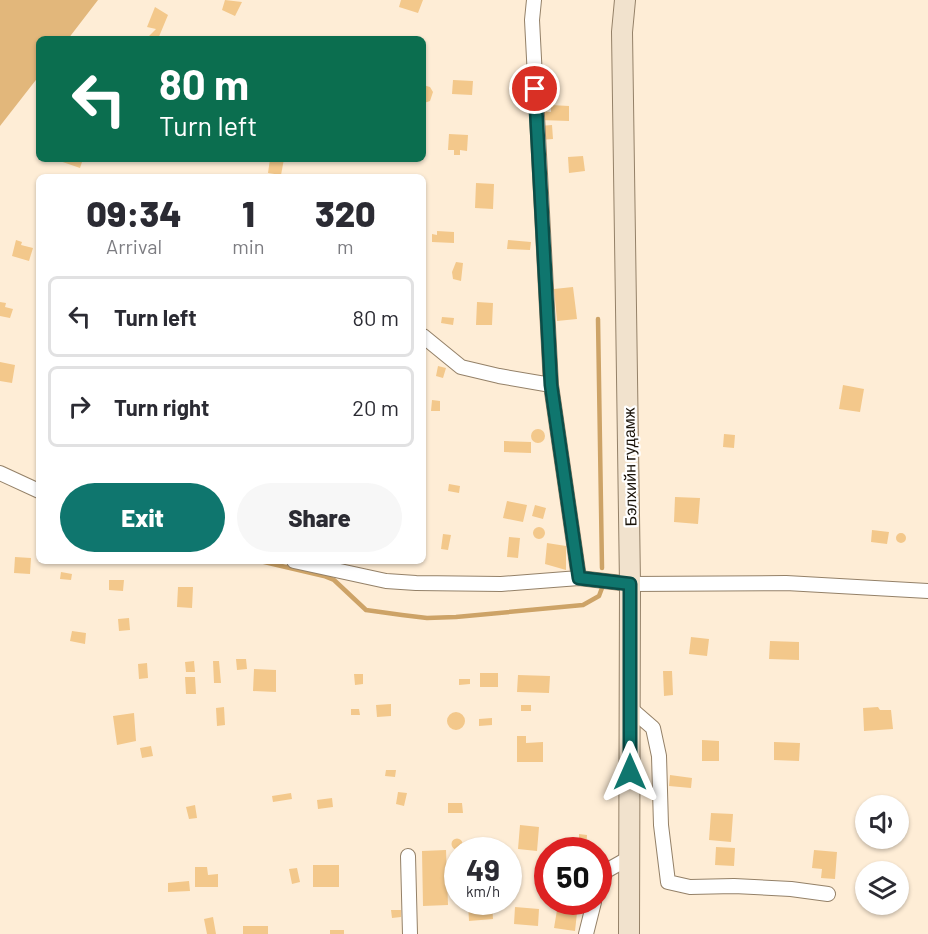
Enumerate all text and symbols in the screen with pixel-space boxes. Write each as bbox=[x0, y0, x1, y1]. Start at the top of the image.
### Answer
text: 80 m bbox=[159, 58, 249, 108]
icon: left bbox=[60, 60, 138, 138]
pin bbox=[509, 63, 560, 114]
icon: arrive bbox=[518, 72, 551, 105]
text: Turn left bbox=[159, 109, 257, 141]
text: 09:34 bbox=[86, 191, 182, 234]
text: 1 bbox=[242, 191, 255, 234]
text: 320 bbox=[315, 191, 376, 234]
text: Arrival bbox=[106, 234, 162, 258]
text: min bbox=[232, 234, 265, 258]
text: m bbox=[337, 234, 354, 258]
icon: left bbox=[63, 300, 96, 333]
text: Turn left bbox=[114, 304, 197, 330]
text: 80 m bbox=[353, 304, 399, 330]
icon: right bbox=[63, 390, 96, 423]
text: Turn right bbox=[114, 394, 209, 420]
text: 20 m bbox=[352, 394, 399, 420]
street label: Бэлхийн гудамж bbox=[618, 407, 640, 527]
button: Exit bbox=[60, 483, 225, 552]
button: Share bbox=[237, 483, 402, 552]
position arrow bbox=[598, 740, 662, 804]
map controls bbox=[855, 795, 909, 915]
button: sound bbox=[855, 795, 909, 849]
speed limit sign: 50 bbox=[534, 837, 612, 915]
text: 49 bbox=[466, 851, 500, 887]
button: layers bbox=[855, 861, 909, 915]
text: km/h bbox=[466, 882, 500, 900]

